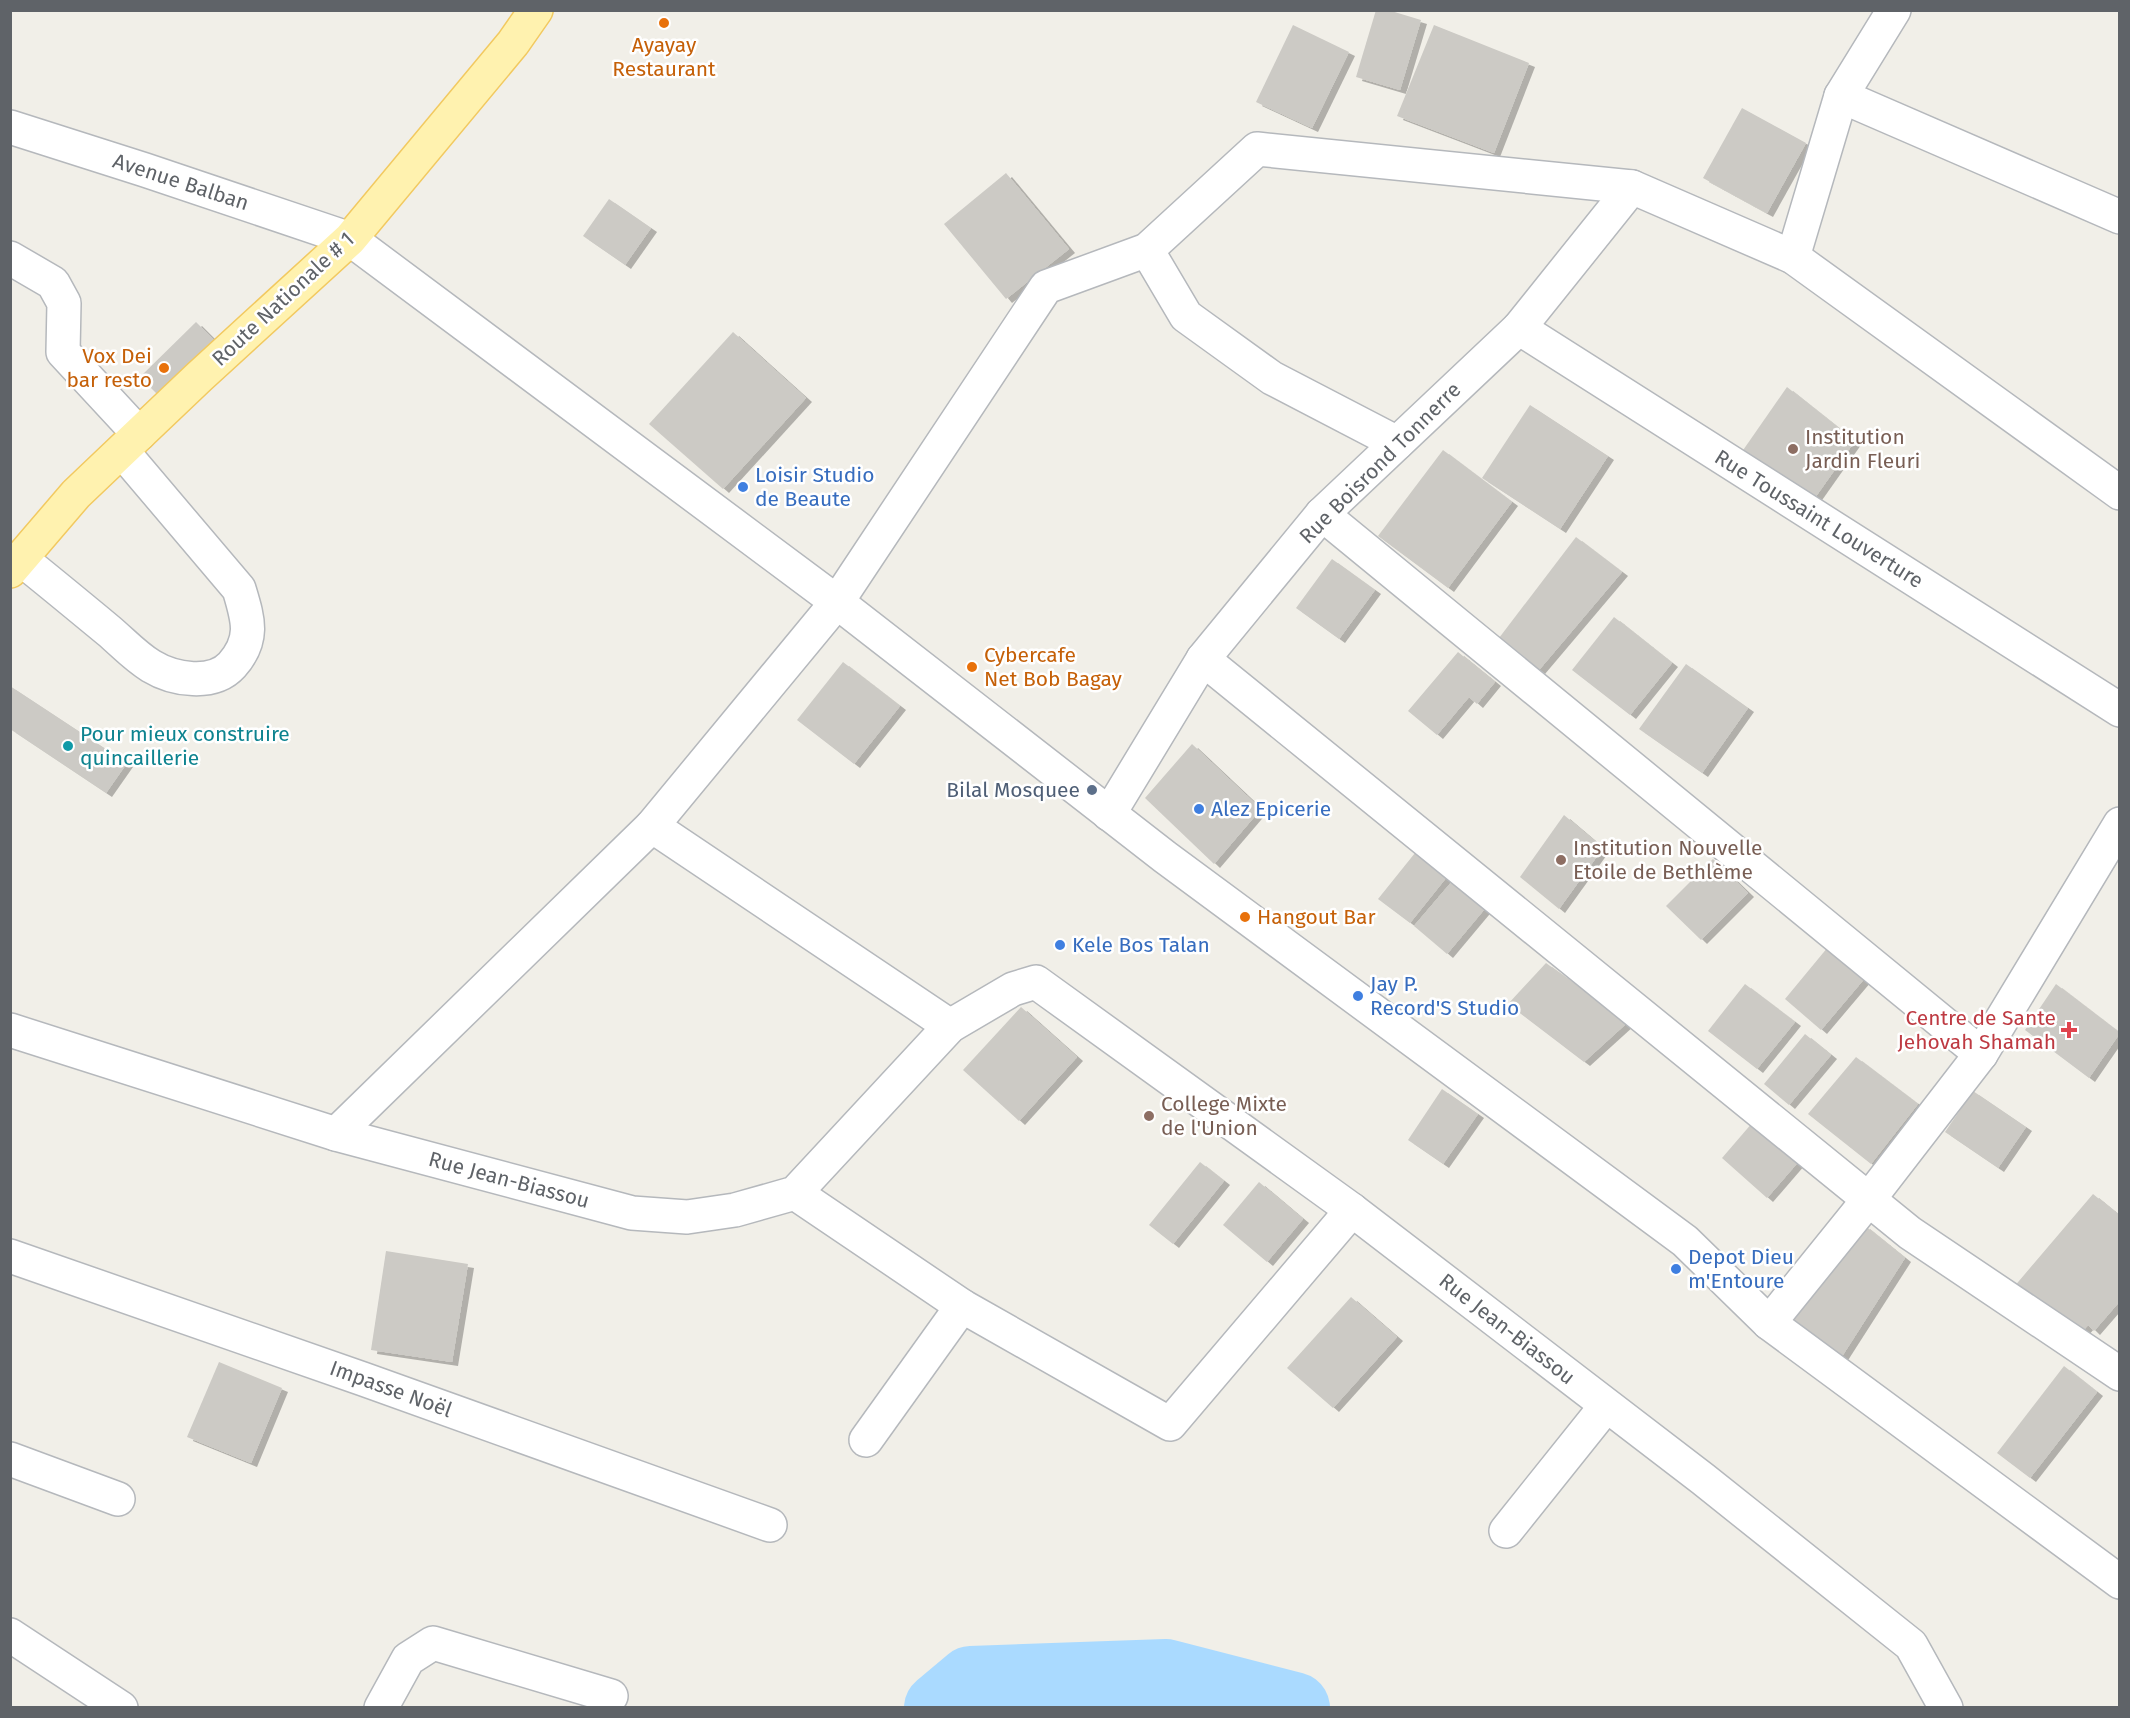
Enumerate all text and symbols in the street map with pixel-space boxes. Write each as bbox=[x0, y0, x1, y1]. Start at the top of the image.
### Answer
marker: Ayayay Restaurant bbox=[657, 16, 671, 30]
place label: Ayayay Restaurant bbox=[612, 32, 716, 82]
street label: Avenue Balban bbox=[110, 148, 252, 216]
street label: Route Nationale # 1 bbox=[207, 226, 359, 372]
place label: Vox Dei bar resto bbox=[66, 343, 152, 393]
marker: Vox Dei bar resto bbox=[157, 361, 171, 375]
street label: Rue Boisrond Tonnerre bbox=[1294, 377, 1466, 549]
place label: Institution Jardin Fleuri bbox=[1805, 424, 1921, 474]
marker: Institution Jardin Fleuri bbox=[1786, 442, 1800, 456]
street label: Rue Toussaint Louverture bbox=[1710, 444, 1928, 594]
place label: Loisir Studio de Beaute bbox=[755, 462, 875, 512]
marker: Loisir Studio de Beaute bbox=[736, 480, 750, 494]
place label: Cybercafe Net Bob Bagay bbox=[984, 642, 1123, 692]
marker: Cybercafe Net Bob Bagay bbox=[965, 660, 979, 674]
place label: Pour mieux construire quincaillerie bbox=[80, 721, 290, 771]
marker: Pour mieux construire quincaillerie bbox=[61, 739, 75, 753]
place label: Bilal Mosquee bbox=[946, 777, 1080, 803]
marker: Bilal Mosquee bbox=[1085, 783, 1099, 797]
place label: Alez Epicerie bbox=[1211, 796, 1331, 822]
marker: Alez Epicerie bbox=[1192, 802, 1206, 816]
place label: Institution Nouvelle Etoile de Bethlème bbox=[1573, 835, 1762, 885]
marker: Institution Nouvelle Etoile de Bethlème bbox=[1554, 853, 1568, 867]
place label: Hangout Bar bbox=[1257, 904, 1376, 930]
marker: Hangout Bar bbox=[1238, 910, 1252, 924]
place label: Kele Bos Talan bbox=[1072, 932, 1210, 958]
marker: Kele Bos Talan bbox=[1053, 938, 1067, 952]
place label: Jay P. Record'S Studio bbox=[1370, 971, 1519, 1021]
marker: Jay P. Record'S Studio bbox=[1351, 989, 1365, 1003]
place label: Centre de Sante Jehovah Shamah bbox=[1897, 1005, 2056, 1055]
marker: Centre de Sante Jehovah Shamah bbox=[2060, 1021, 2078, 1039]
place label: College Mixte de l'Union bbox=[1161, 1091, 1287, 1141]
marker: College Mixte de l'Union bbox=[1142, 1109, 1156, 1123]
street label: Rue Jean-Biassou bbox=[426, 1146, 592, 1214]
place label: Depot Dieu m'Entoure bbox=[1688, 1244, 1794, 1294]
marker: Depot Dieu m'Entoure bbox=[1669, 1262, 1683, 1276]
street label: Rue Jean-Biassou bbox=[1434, 1268, 1580, 1390]
street label: Impasse Noël bbox=[326, 1355, 456, 1423]

